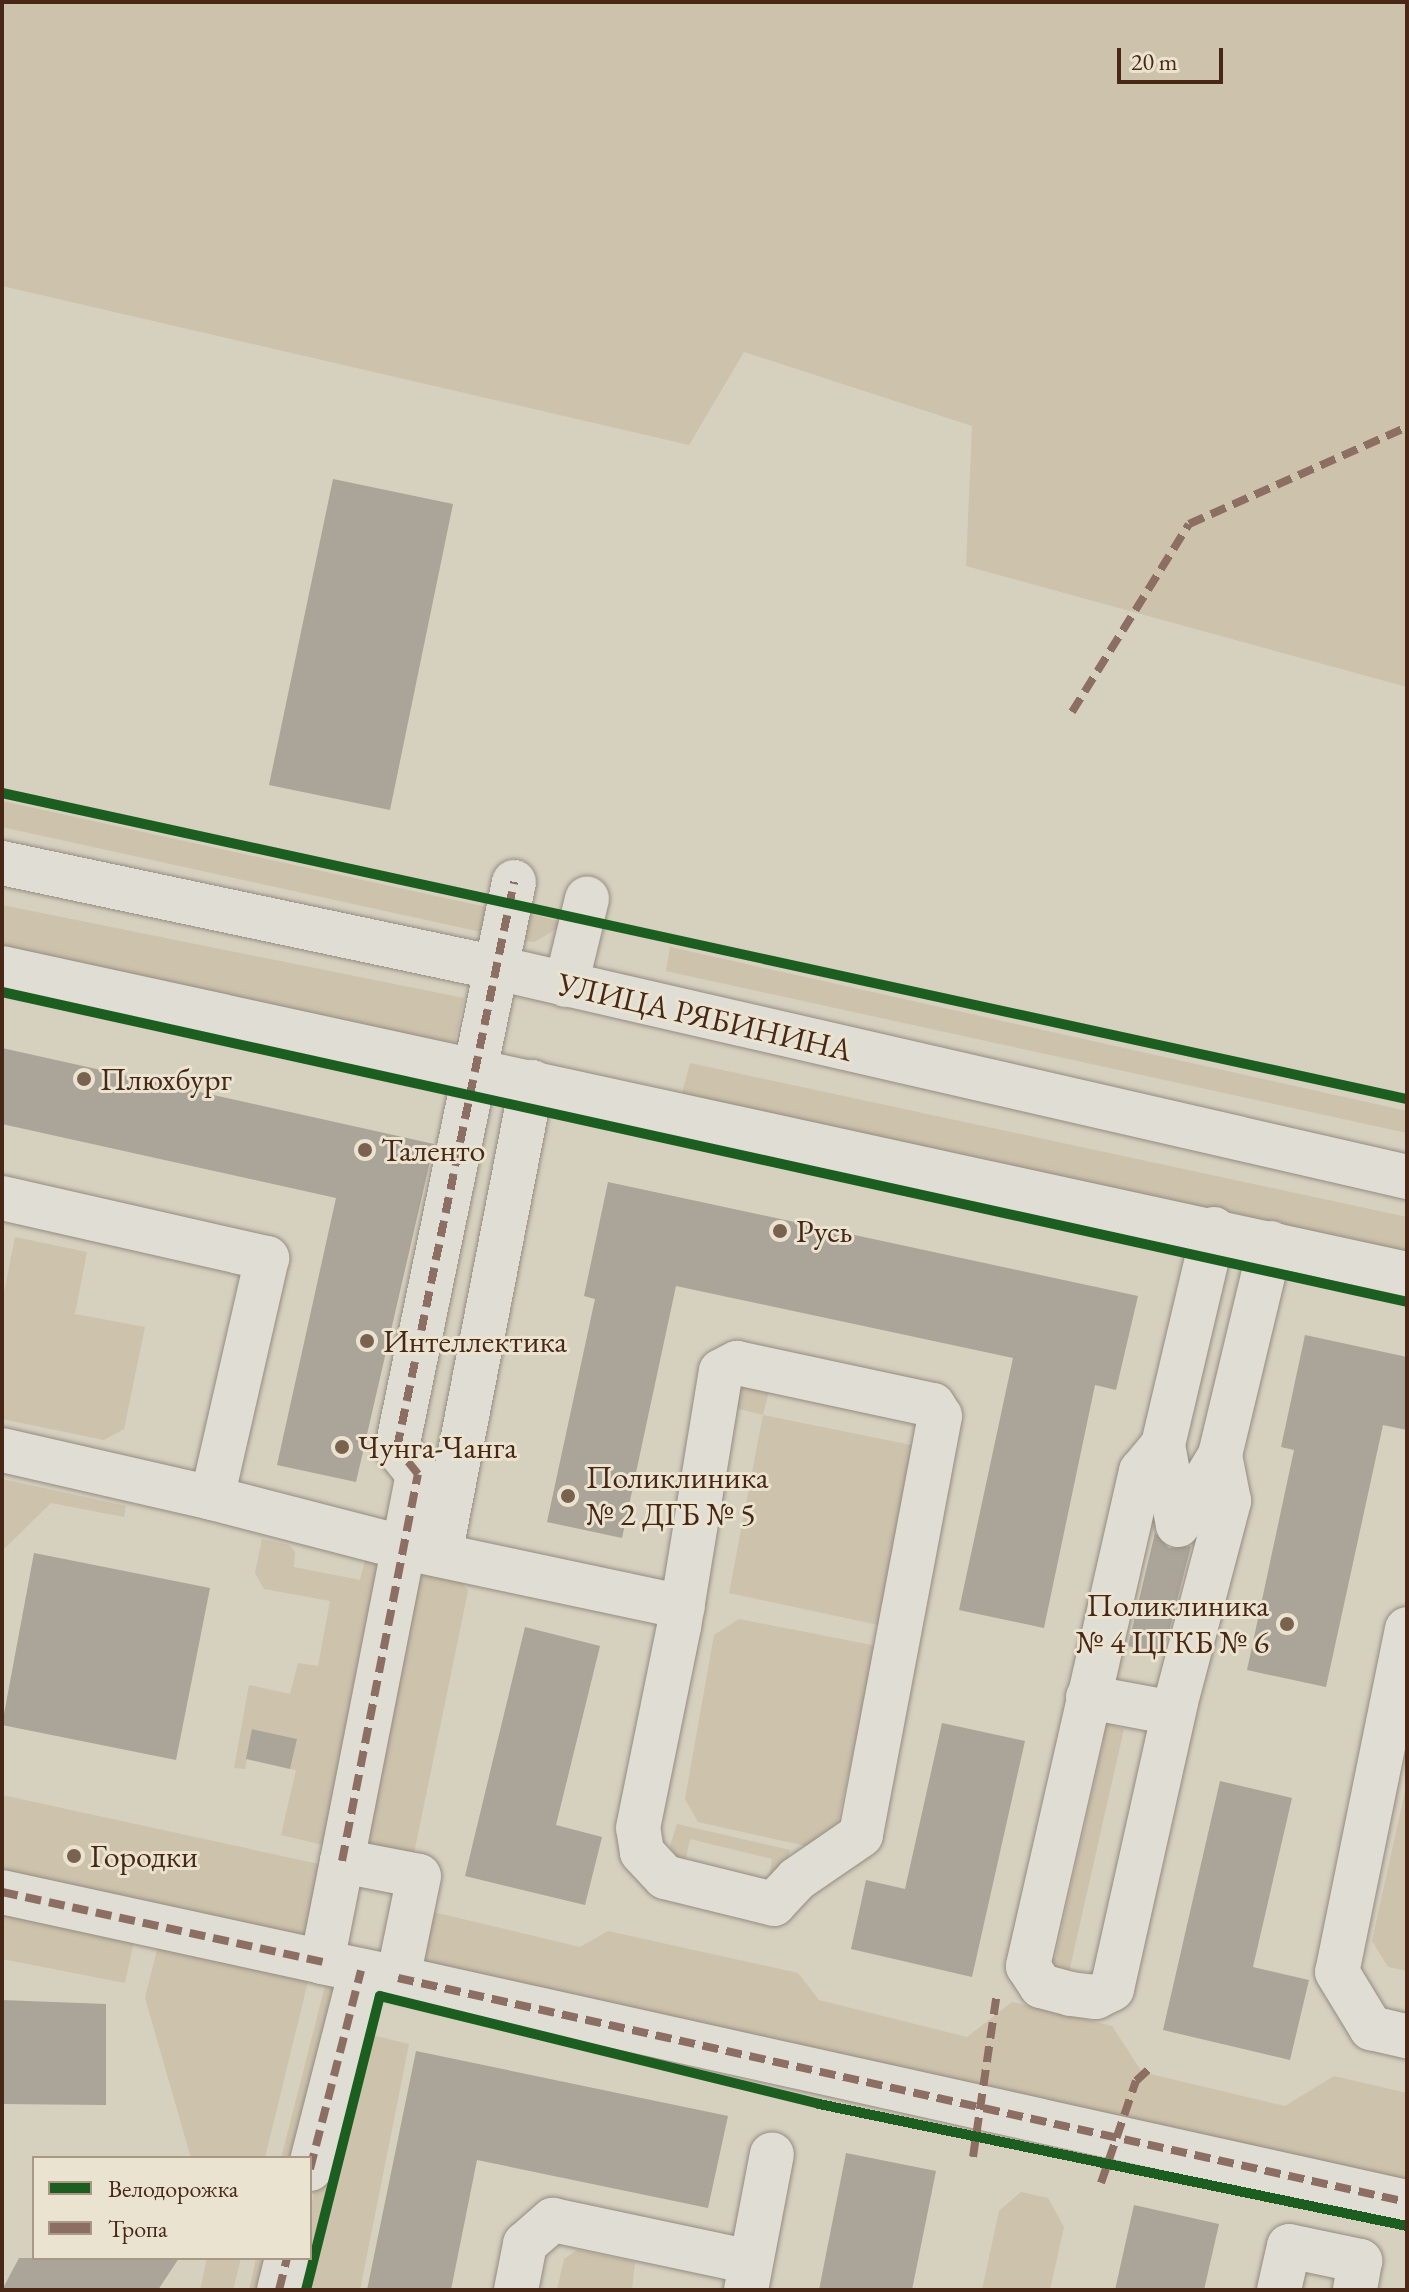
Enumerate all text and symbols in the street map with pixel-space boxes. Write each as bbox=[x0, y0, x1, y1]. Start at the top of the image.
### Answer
scale bar bbox=[1121, 32, 1227, 82]
text: 20 m bbox=[1131, 46, 1178, 77]
street label: УЛИЦА РЯБИНИНА bbox=[554, 964, 856, 1070]
place label: Плюхбург bbox=[100, 1060, 232, 1098]
marker: Плюхбург bbox=[75, 1070, 93, 1088]
place label: Таленто bbox=[381, 1131, 485, 1169]
marker: Таленто bbox=[356, 1141, 374, 1159]
place label: Русь bbox=[796, 1212, 852, 1250]
marker: Русь bbox=[771, 1222, 789, 1240]
place label: Интеллектика bbox=[383, 1322, 567, 1360]
marker: Интеллектика bbox=[358, 1332, 376, 1350]
place label: Чунга-Чанга bbox=[358, 1428, 517, 1466]
marker: Чунга-Чанга bbox=[333, 1438, 351, 1456]
place label: Поликлиника № 2 ДГБ № 5 bbox=[586, 1459, 769, 1534]
marker: Поликлиника № 2 ДГБ № 5 bbox=[557, 1485, 579, 1507]
place label: Поликлиника № 4 ЦГКБ № 6 bbox=[1076, 1587, 1269, 1662]
marker: Поликлиника № 4 ЦГКБ № 6 bbox=[1276, 1613, 1298, 1635]
place label: Городки bbox=[90, 1837, 198, 1875]
marker: Городки bbox=[65, 1847, 83, 1865]
legend bbox=[32, 2156, 312, 2260]
text: Велодорожка bbox=[108, 2173, 238, 2204]
text: Тропа bbox=[108, 2213, 168, 2244]

